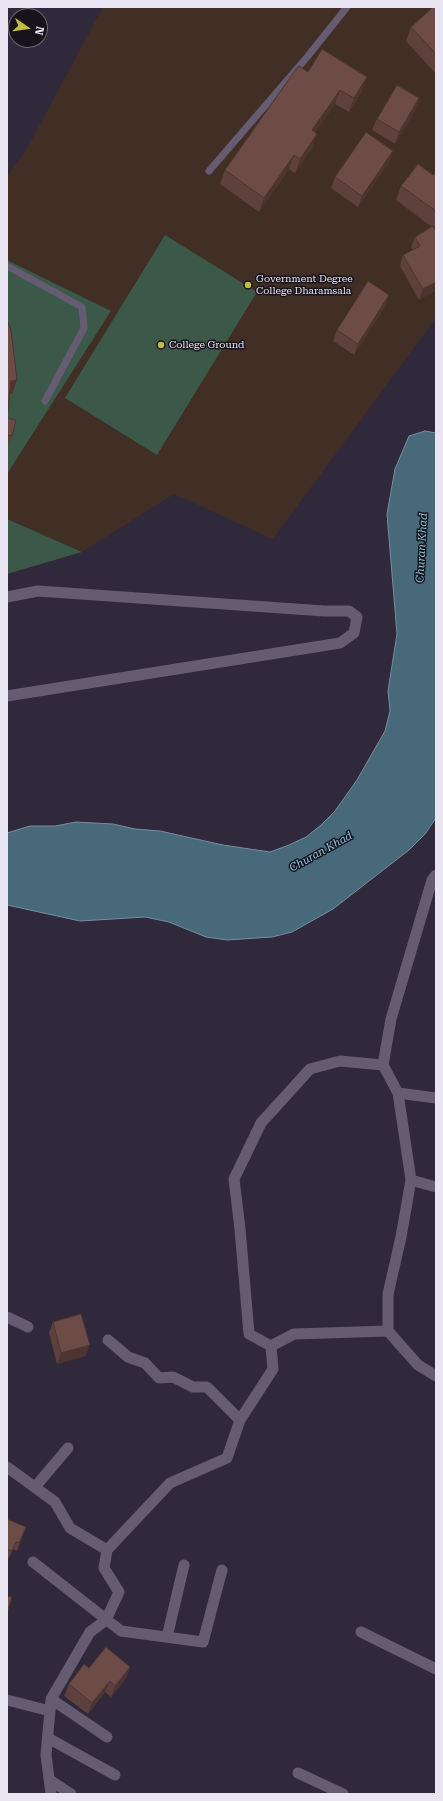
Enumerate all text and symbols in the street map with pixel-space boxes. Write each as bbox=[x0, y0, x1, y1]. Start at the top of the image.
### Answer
north arrow bbox=[8, 8, 48, 48]
text: N bbox=[32, 25, 46, 36]
place label: Government Degree College Dharamsala bbox=[256, 273, 353, 296]
marker: Government Degree College Dharamsala bbox=[243, 280, 253, 290]
place label: College Ground bbox=[169, 339, 245, 351]
marker: College Ground bbox=[156, 340, 166, 350]
water label: Churan Khad bbox=[414, 513, 430, 583]
water label: Churan Khad bbox=[287, 829, 355, 875]

